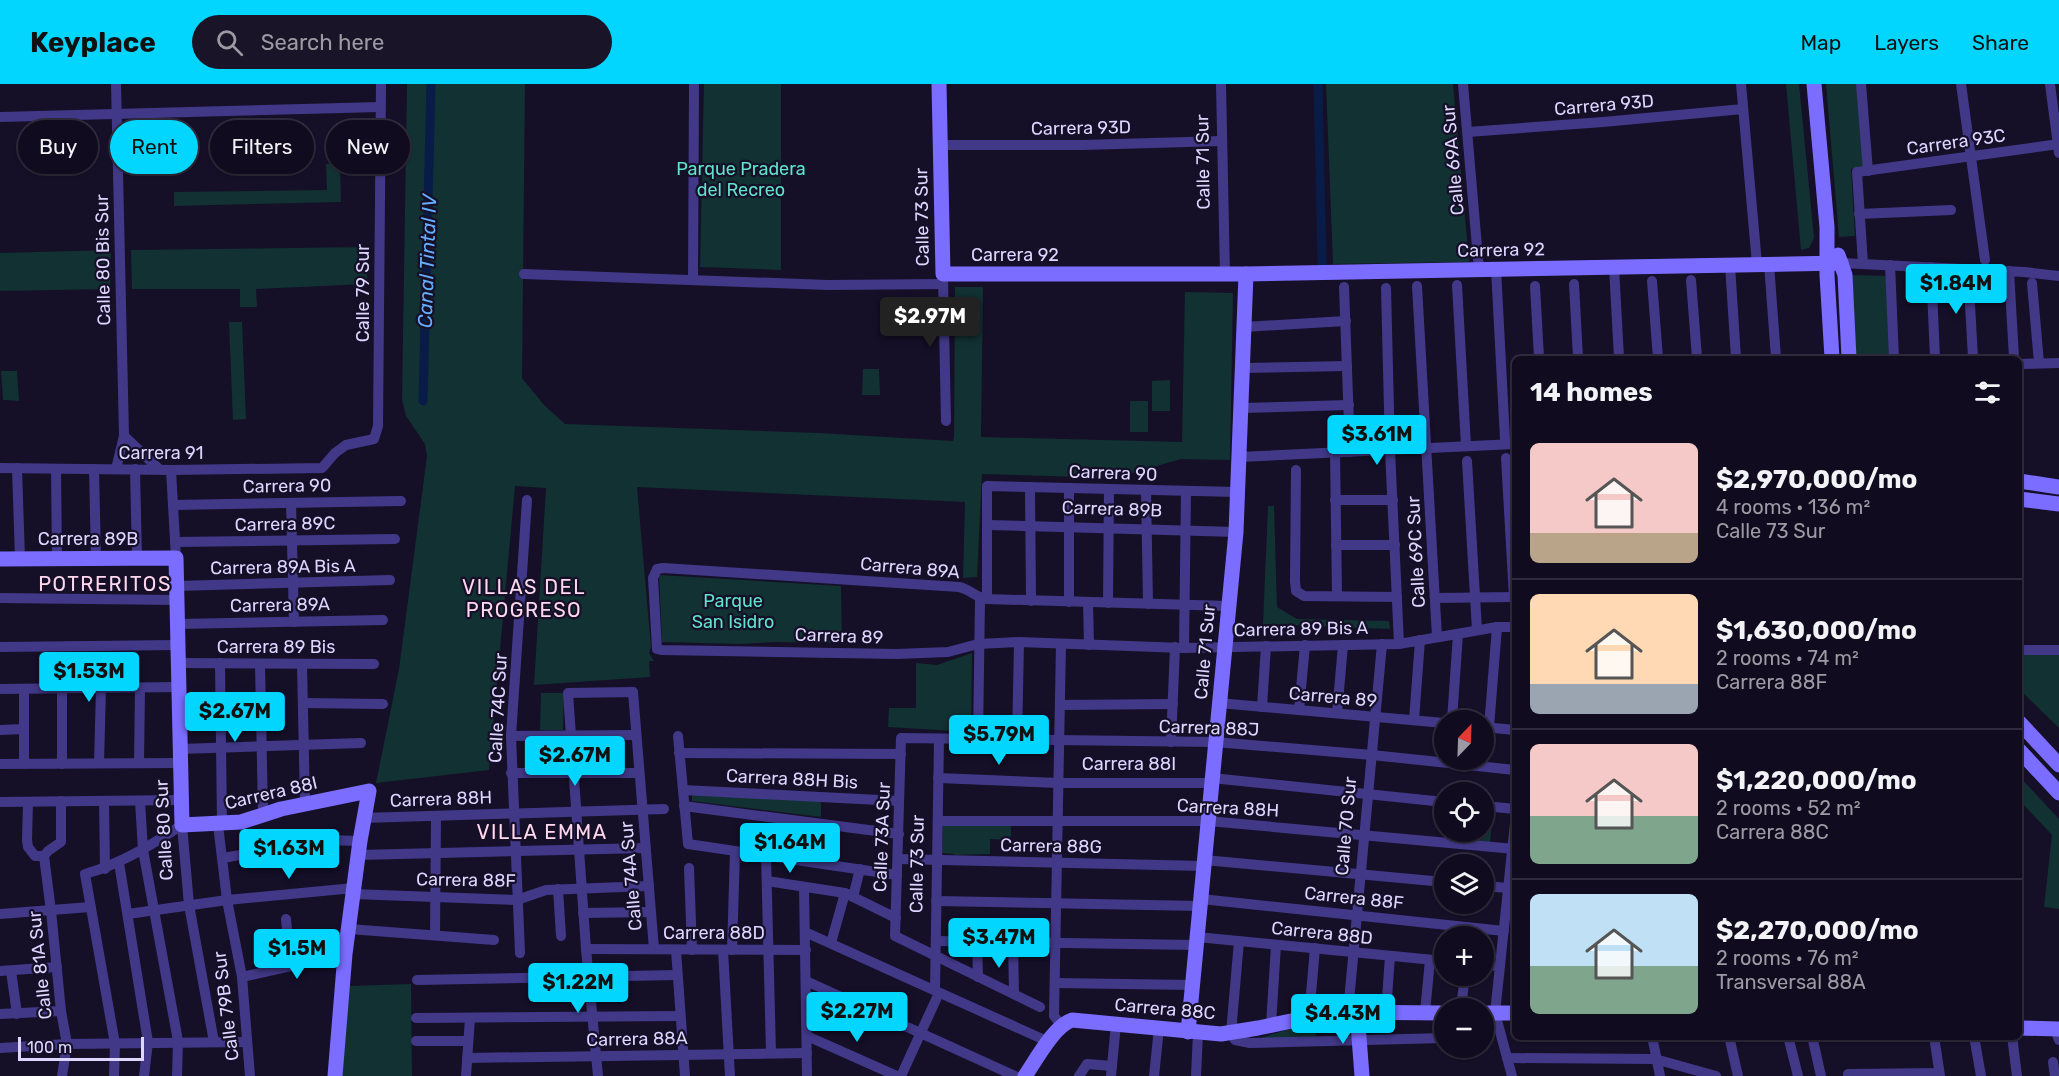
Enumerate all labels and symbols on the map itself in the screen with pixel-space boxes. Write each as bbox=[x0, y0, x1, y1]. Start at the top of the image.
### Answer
street label: Carrera 93D bbox=[1553, 90, 1655, 120]
street label: Calle 69A Sur bbox=[1437, 104, 1469, 216]
street label: Calle 71 Sur bbox=[1191, 114, 1215, 210]
street label: Carrera 93D bbox=[1031, 116, 1131, 140]
street label: Carrera 93C bbox=[1905, 124, 2007, 160]
park label: Parque Pradera del Recreo bbox=[676, 158, 806, 201]
street label: Calle 73 Sur bbox=[910, 167, 934, 266]
water label: Canal Tintal IV bbox=[413, 192, 441, 328]
street label: Calle 80 Bis Sur bbox=[91, 194, 115, 326]
street label: Carrera 92 bbox=[1457, 238, 1545, 262]
street label: Calle 79 Sur bbox=[352, 244, 374, 342]
street label: Carrera 92 bbox=[971, 244, 1059, 266]
pin: $1.84M bbox=[1907, 264, 2005, 315]
pin: $2.97M bbox=[881, 297, 979, 348]
pin: $3.61M bbox=[1328, 415, 1426, 466]
street label: Carrera 91 bbox=[119, 442, 203, 464]
street label: Carrera 90 bbox=[1068, 460, 1158, 486]
street label: Carrera 90 bbox=[242, 474, 332, 498]
street label: Calle 69C Sur bbox=[1402, 495, 1430, 608]
street label: Carrera 89B bbox=[1061, 496, 1163, 522]
street label: Carrera 89C bbox=[234, 512, 336, 536]
street label: Carrera 89B bbox=[38, 528, 138, 550]
street label: Carrera 89A bbox=[859, 553, 961, 583]
street label: Carrera 89A Bis A bbox=[210, 555, 356, 579]
district label: POTRERITOS bbox=[38, 572, 172, 596]
district label: VILLAS DEL PROGRESO bbox=[462, 575, 586, 622]
park label: Parque San Isidro bbox=[692, 590, 774, 633]
street label: Carrera 89A bbox=[230, 593, 330, 617]
street label: Calle 71 Sur bbox=[1190, 603, 1220, 700]
street label: Carrera 89 Bis A bbox=[1233, 617, 1369, 641]
street label: Carrera 89 bbox=[794, 623, 884, 649]
street label: Carrera 89 Bis bbox=[217, 636, 335, 658]
pin: $1.53M bbox=[40, 652, 138, 703]
street label: Calle 74C Sur bbox=[484, 652, 512, 764]
street label: Carrera 89 bbox=[1288, 682, 1378, 712]
pin: $2.67M bbox=[186, 692, 284, 743]
north arrow bbox=[1434, 710, 1494, 770]
pin: $5.79M bbox=[950, 715, 1048, 766]
street label: Carrera 88J bbox=[1158, 715, 1260, 741]
pin: $2.67M bbox=[526, 736, 624, 787]
street label: Carrera 88I bbox=[1082, 753, 1176, 775]
street label: Carrera 88H Bis bbox=[725, 765, 859, 793]
street label: Carrera 88I bbox=[223, 772, 319, 814]
street label: Calle 70 Sur bbox=[1331, 776, 1361, 876]
street label: Calle 80 Sur bbox=[150, 779, 178, 881]
street label: Calle 73A Sur bbox=[869, 781, 895, 892]
street label: Carrera 88H bbox=[389, 786, 493, 812]
street label: Carrera 88H bbox=[1176, 794, 1280, 822]
street label: Calle 73 Sur bbox=[905, 814, 929, 913]
district label: VILLA EMMA bbox=[476, 820, 608, 844]
street label: Calle 74A Sur bbox=[615, 820, 647, 932]
pin: $1.64M bbox=[741, 823, 839, 874]
pin: $1.63M bbox=[240, 829, 338, 880]
street label: Carrera 88G bbox=[1000, 834, 1102, 858]
street label: Carrera 88F bbox=[416, 868, 516, 892]
street label: Carrera 88F bbox=[1303, 882, 1405, 914]
street label: Calle 81A Sur bbox=[23, 909, 57, 1020]
street label: Carrera 88D bbox=[1270, 917, 1374, 949]
pin: $3.47M bbox=[950, 918, 1048, 969]
street label: Carrera 88D bbox=[663, 922, 765, 944]
pin: $1.5M bbox=[255, 929, 339, 980]
street label: Calle 79B Sur bbox=[208, 950, 244, 1062]
pin: $1.22M bbox=[529, 963, 627, 1014]
pin: $2.27M bbox=[808, 992, 906, 1043]
street label: Carrera 88C bbox=[1114, 994, 1216, 1024]
pin: $4.43M bbox=[1294, 994, 1392, 1045]
street label: Carrera 88A bbox=[586, 1027, 688, 1051]
scale bar bbox=[18, 1034, 144, 1062]

